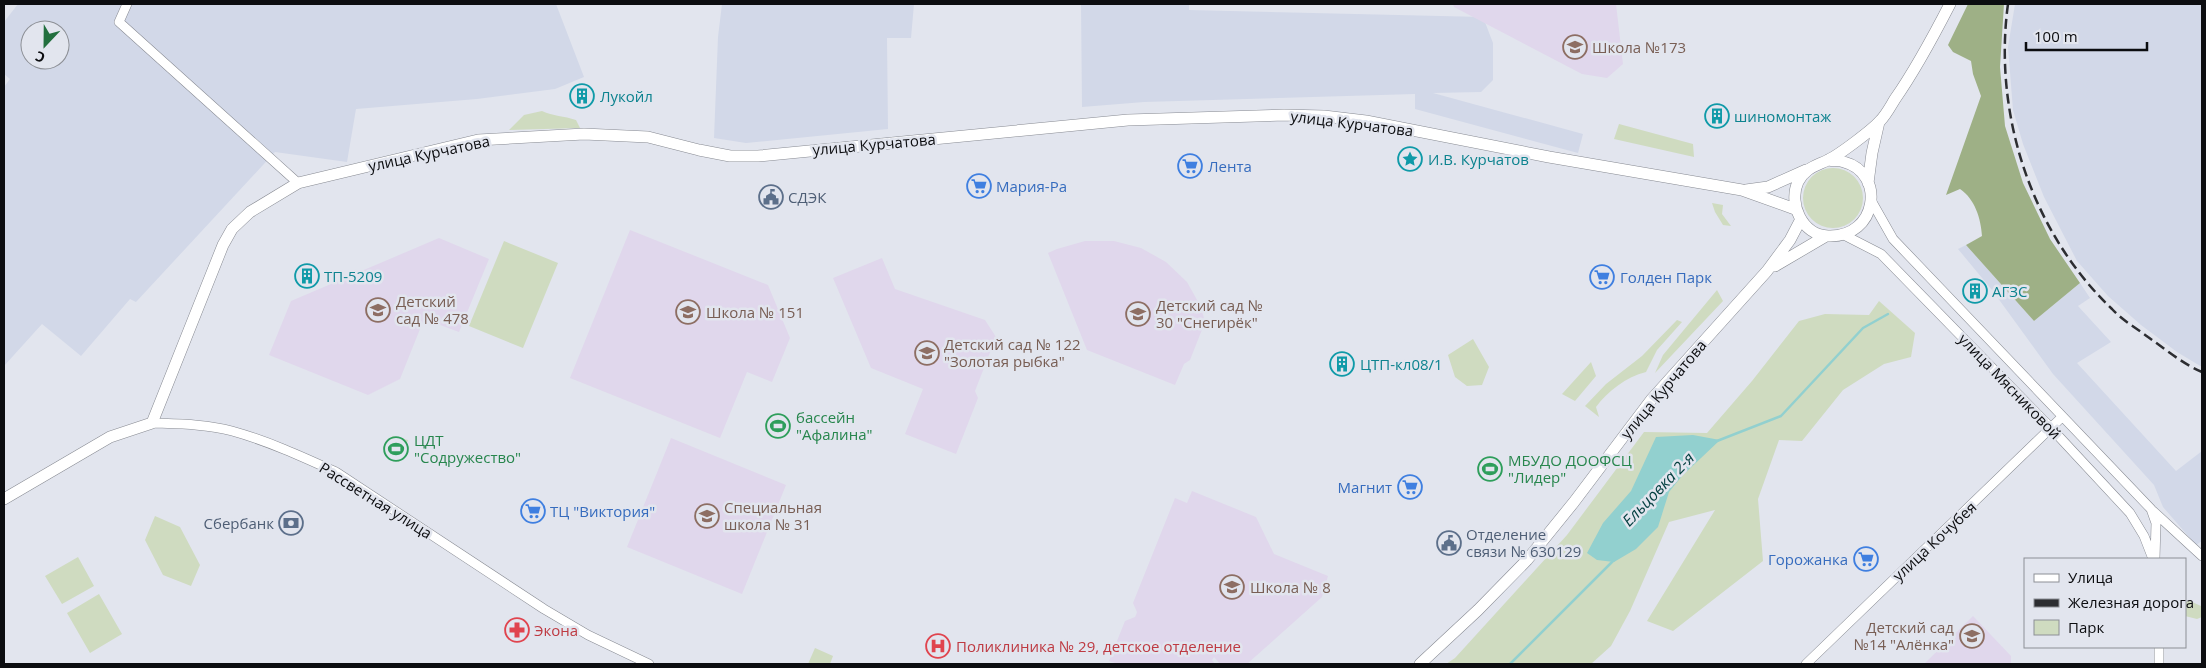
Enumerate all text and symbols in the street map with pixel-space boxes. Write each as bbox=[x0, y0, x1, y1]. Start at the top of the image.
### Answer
north arrow bbox=[20, 20, 70, 70]
scale bar bbox=[2026, 20, 2147, 52]
text: 100 m bbox=[2034, 26, 2078, 46]
school or university icon: Школа №173 bbox=[1562, 34, 1588, 60]
place label: Школа №173 bbox=[1592, 37, 1686, 57]
text: С bbox=[32, 47, 48, 68]
building icon: Лукойл bbox=[569, 83, 595, 109]
place label: Лукойл bbox=[600, 86, 653, 106]
building icon: шиномонтаж bbox=[1704, 103, 1730, 129]
street label: улица Курчатова bbox=[1289, 106, 1415, 140]
place label: шиномонтаж bbox=[1734, 106, 1831, 126]
street label: улица Курчатова bbox=[812, 129, 936, 159]
street label: улица Курчатова bbox=[366, 130, 492, 176]
place icon: И.В. Курчатов bbox=[1397, 146, 1423, 172]
place label: И.В. Курчатов bbox=[1428, 149, 1529, 169]
supermarket icon: Лента bbox=[1177, 153, 1203, 179]
place label: Лента bbox=[1208, 156, 1252, 176]
supermarket icon: Мария-Ра bbox=[966, 173, 992, 199]
place label: Мария-Ра bbox=[996, 176, 1067, 196]
public building icon: СДЭК bbox=[758, 184, 784, 210]
place label: СДЭК bbox=[788, 187, 827, 207]
building icon: ТП-5209 bbox=[294, 263, 320, 289]
supermarket icon: Голден Парк bbox=[1589, 264, 1615, 290]
place label: ТП-5209 bbox=[324, 266, 382, 286]
place label: Голден Парк bbox=[1620, 267, 1712, 287]
building icon: АГЗС bbox=[1962, 278, 1988, 304]
place label: АГЗС bbox=[1992, 281, 2027, 301]
place label: Детский сад № 478 bbox=[396, 291, 469, 328]
place label: Детский сад № 30 "Снегирёк" bbox=[1156, 295, 1263, 332]
school or university icon: Детский сад № 478 bbox=[365, 297, 391, 323]
school or university icon: Школа № 151 bbox=[675, 299, 701, 325]
school or university icon: Детский сад № 30 "Снегирёк" bbox=[1125, 301, 1151, 327]
place label: Школа № 151 bbox=[706, 302, 804, 322]
street label: улица Мясниковой bbox=[1954, 329, 2066, 443]
place label: Детский сад № 122 "Золотая рыбка" bbox=[944, 334, 1081, 371]
street label: улица Курчатова bbox=[1616, 335, 1710, 443]
school or university icon: Детский сад № 122 "Золотая рыбка" bbox=[914, 340, 940, 366]
building icon: ЦТП-кл08/1 bbox=[1329, 351, 1355, 377]
place label: ЦТП-кл08/1 bbox=[1360, 354, 1443, 374]
place label: бассейн "Афалина" bbox=[796, 407, 872, 444]
sports icon: бассейн "Афалина" bbox=[765, 413, 791, 439]
place label: ЦДТ "Содружество" bbox=[414, 430, 521, 467]
sports icon: ЦДТ "Содружество" bbox=[383, 436, 409, 462]
water label: Ельцовка 2-я bbox=[1617, 447, 1699, 531]
place label: МБУДО ДООФСЦ "Лидер" bbox=[1508, 450, 1632, 487]
sports icon: МБУДО ДООФСЦ "Лидер" bbox=[1477, 456, 1503, 482]
street label: Рассветная улица bbox=[316, 457, 436, 543]
supermarket icon: Магнит bbox=[1397, 474, 1423, 500]
place label: Магнит bbox=[1338, 477, 1392, 497]
place label: Специальная школа № 31 bbox=[724, 497, 822, 534]
street label: улица Кочубея bbox=[1888, 497, 1980, 585]
supermarket icon: ТЦ "Виктория" bbox=[520, 498, 546, 524]
place label: ТЦ "Виктория" bbox=[550, 501, 655, 521]
school or university icon: Специальная школа № 31 bbox=[694, 503, 720, 529]
bank icon: Сбербанк bbox=[278, 510, 304, 536]
place label: Сбербанк bbox=[204, 513, 274, 533]
place label: Отделение связи № 630129 bbox=[1466, 524, 1581, 561]
public building icon: Отделение связи № 630129 bbox=[1436, 530, 1462, 556]
supermarket icon: Горожанка bbox=[1853, 546, 1879, 572]
place label: Горожанка bbox=[1768, 549, 1848, 569]
legend bbox=[2024, 558, 2186, 648]
text: Улица bbox=[2068, 567, 2113, 587]
school or university icon: Школа № 8 bbox=[1219, 574, 1245, 600]
place label: Школа № 8 bbox=[1250, 577, 1331, 597]
text: Железная дорога bbox=[2068, 592, 2194, 612]
pharmacy icon: Экона bbox=[504, 617, 530, 643]
place label: Детский сад №14 "Алёнка" bbox=[1854, 617, 1954, 654]
text: Парк bbox=[2068, 617, 2104, 637]
place label: Экона bbox=[534, 620, 578, 640]
school or university icon: Детский сад №14 "Алёнка" bbox=[1959, 623, 1985, 649]
hospital icon: Поликлиника № 29, детское отделение bbox=[925, 633, 951, 659]
place label: Поликлиника № 29, детское отделение bbox=[956, 636, 1241, 656]

